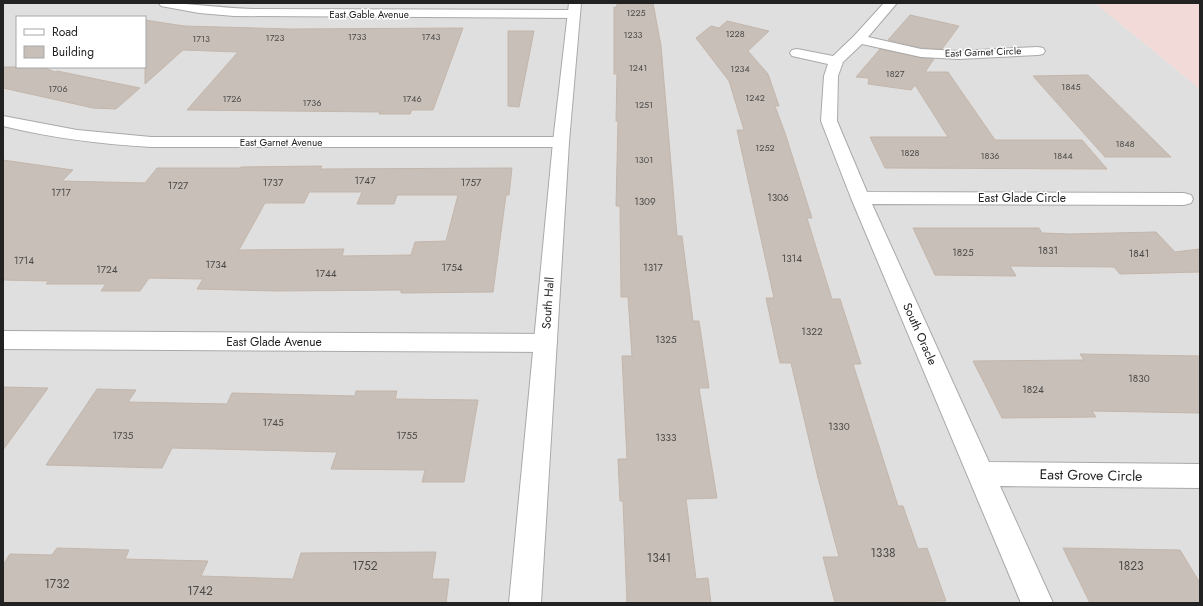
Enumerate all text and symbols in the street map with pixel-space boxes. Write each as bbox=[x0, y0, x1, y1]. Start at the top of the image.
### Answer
house number: 1225 bbox=[626, 6, 646, 19]
street label: East Gable Avenue bbox=[329, 7, 409, 22]
legend bbox=[16, 16, 146, 68]
text: Road bbox=[52, 23, 78, 41]
house number: 1228 bbox=[725, 27, 745, 40]
house number: 1233 bbox=[624, 28, 643, 41]
house number: 1733 bbox=[348, 30, 366, 43]
house number: 1743 bbox=[422, 30, 441, 43]
house number: 1723 bbox=[266, 31, 284, 44]
house number: 1713 bbox=[192, 32, 210, 45]
text: Building bbox=[52, 43, 94, 61]
street label: East Garnet Circle bbox=[945, 43, 1021, 61]
house number: 1241 bbox=[629, 61, 647, 74]
house number: 1234 bbox=[730, 62, 750, 75]
house number: 1827 bbox=[886, 67, 905, 80]
house number: 1845 bbox=[1061, 80, 1081, 93]
house number: 1706 bbox=[48, 82, 68, 95]
house number: 1242 bbox=[745, 91, 765, 104]
house number: 1726 bbox=[222, 92, 242, 105]
house number: 1746 bbox=[402, 92, 422, 105]
house number: 1736 bbox=[303, 96, 321, 109]
house number: 1251 bbox=[635, 98, 653, 111]
street label: East Garnet Avenue bbox=[240, 135, 322, 150]
house number: 1848 bbox=[1115, 137, 1135, 150]
house number: 1252 bbox=[755, 141, 775, 154]
house number: 1828 bbox=[901, 146, 920, 159]
house number: 1836 bbox=[980, 149, 1000, 162]
house number: 1844 bbox=[1053, 149, 1073, 162]
house number: 1301 bbox=[635, 153, 653, 166]
house number: 1747 bbox=[355, 173, 376, 188]
house number: 1737 bbox=[263, 175, 284, 190]
house number: 1757 bbox=[461, 175, 482, 190]
house number: 1727 bbox=[168, 178, 189, 193]
house number: 1717 bbox=[51, 185, 72, 200]
street label: East Glade Circle bbox=[978, 189, 1066, 207]
house number: 1306 bbox=[767, 190, 789, 205]
house number: 1309 bbox=[634, 194, 656, 209]
house number: 1831 bbox=[1038, 243, 1058, 258]
house number: 1825 bbox=[952, 245, 974, 260]
house number: 1841 bbox=[1129, 246, 1149, 261]
house number: 1314 bbox=[782, 251, 802, 266]
house number: 1714 bbox=[14, 253, 34, 268]
house number: 1734 bbox=[205, 257, 227, 272]
house number: 1754 bbox=[441, 260, 463, 275]
house number: 1317 bbox=[643, 260, 664, 275]
house number: 1724 bbox=[96, 262, 118, 277]
house number: 1744 bbox=[315, 266, 337, 281]
street label: South Hall bbox=[537, 276, 559, 330]
street label: South Oracle bbox=[898, 300, 942, 368]
house number: 1322 bbox=[801, 324, 823, 339]
house number: 1325 bbox=[655, 332, 677, 347]
street label: East Glade Avenue bbox=[226, 333, 322, 351]
house number: 1830 bbox=[1128, 371, 1150, 386]
house number: 1824 bbox=[1022, 382, 1044, 397]
house number: 1745 bbox=[262, 415, 284, 430]
house number: 1330 bbox=[828, 419, 850, 434]
house number: 1735 bbox=[113, 428, 134, 443]
house number: 1755 bbox=[396, 428, 418, 443]
house number: 1333 bbox=[656, 430, 677, 445]
street label: East Grove Circle bbox=[1039, 464, 1143, 486]
house number: 1338 bbox=[870, 544, 896, 562]
house number: 1341 bbox=[647, 549, 671, 567]
house number: 1752 bbox=[352, 557, 378, 575]
house number: 1823 bbox=[1118, 557, 1144, 575]
house number: 1732 bbox=[44, 575, 70, 593]
house number: 1742 bbox=[187, 582, 213, 600]

